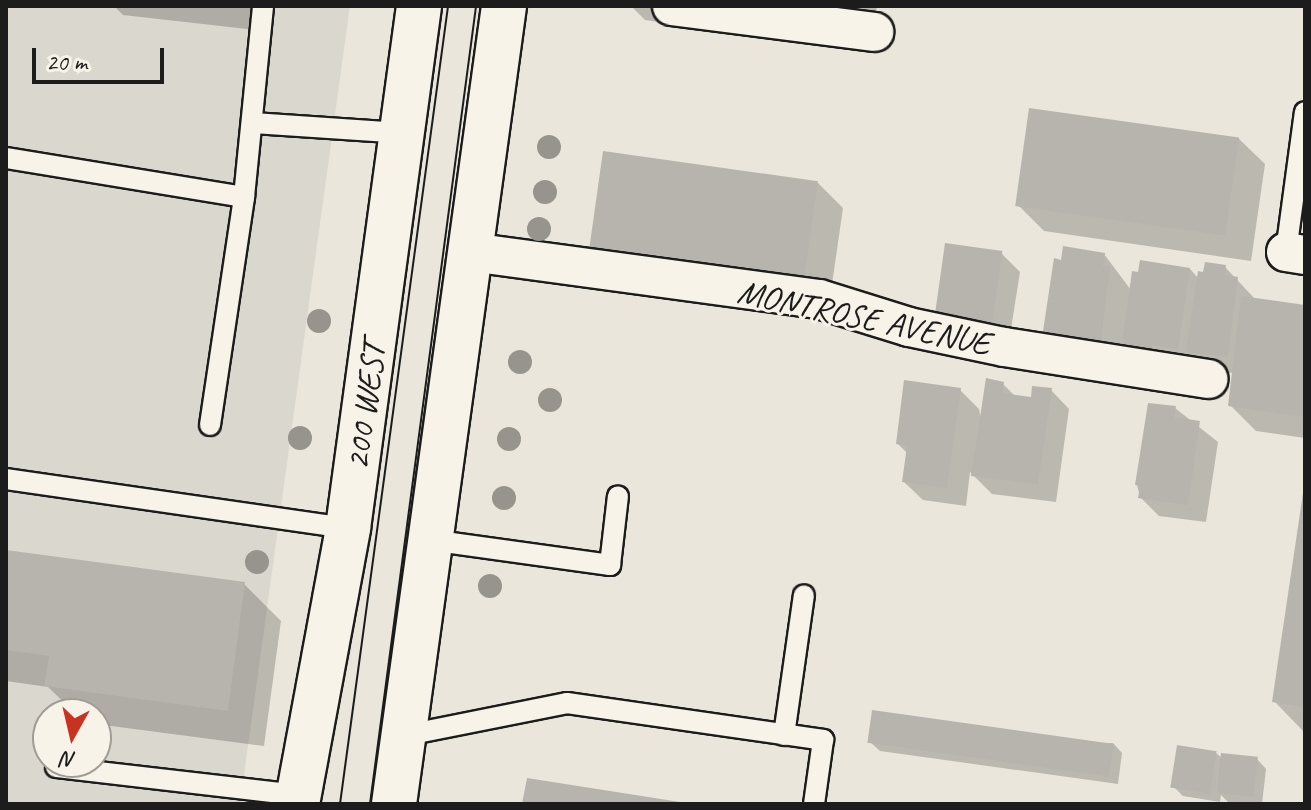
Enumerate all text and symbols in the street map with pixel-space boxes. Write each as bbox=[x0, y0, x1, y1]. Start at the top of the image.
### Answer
scale bar bbox=[36, 32, 168, 82]
text: 20 m bbox=[46, 47, 87, 77]
street label: MONTROSE AVENUE bbox=[735, 271, 993, 363]
street label: 200 WEST bbox=[336, 340, 394, 472]
north arrow bbox=[32, 698, 112, 778]
text: N bbox=[60, 745, 78, 775]

